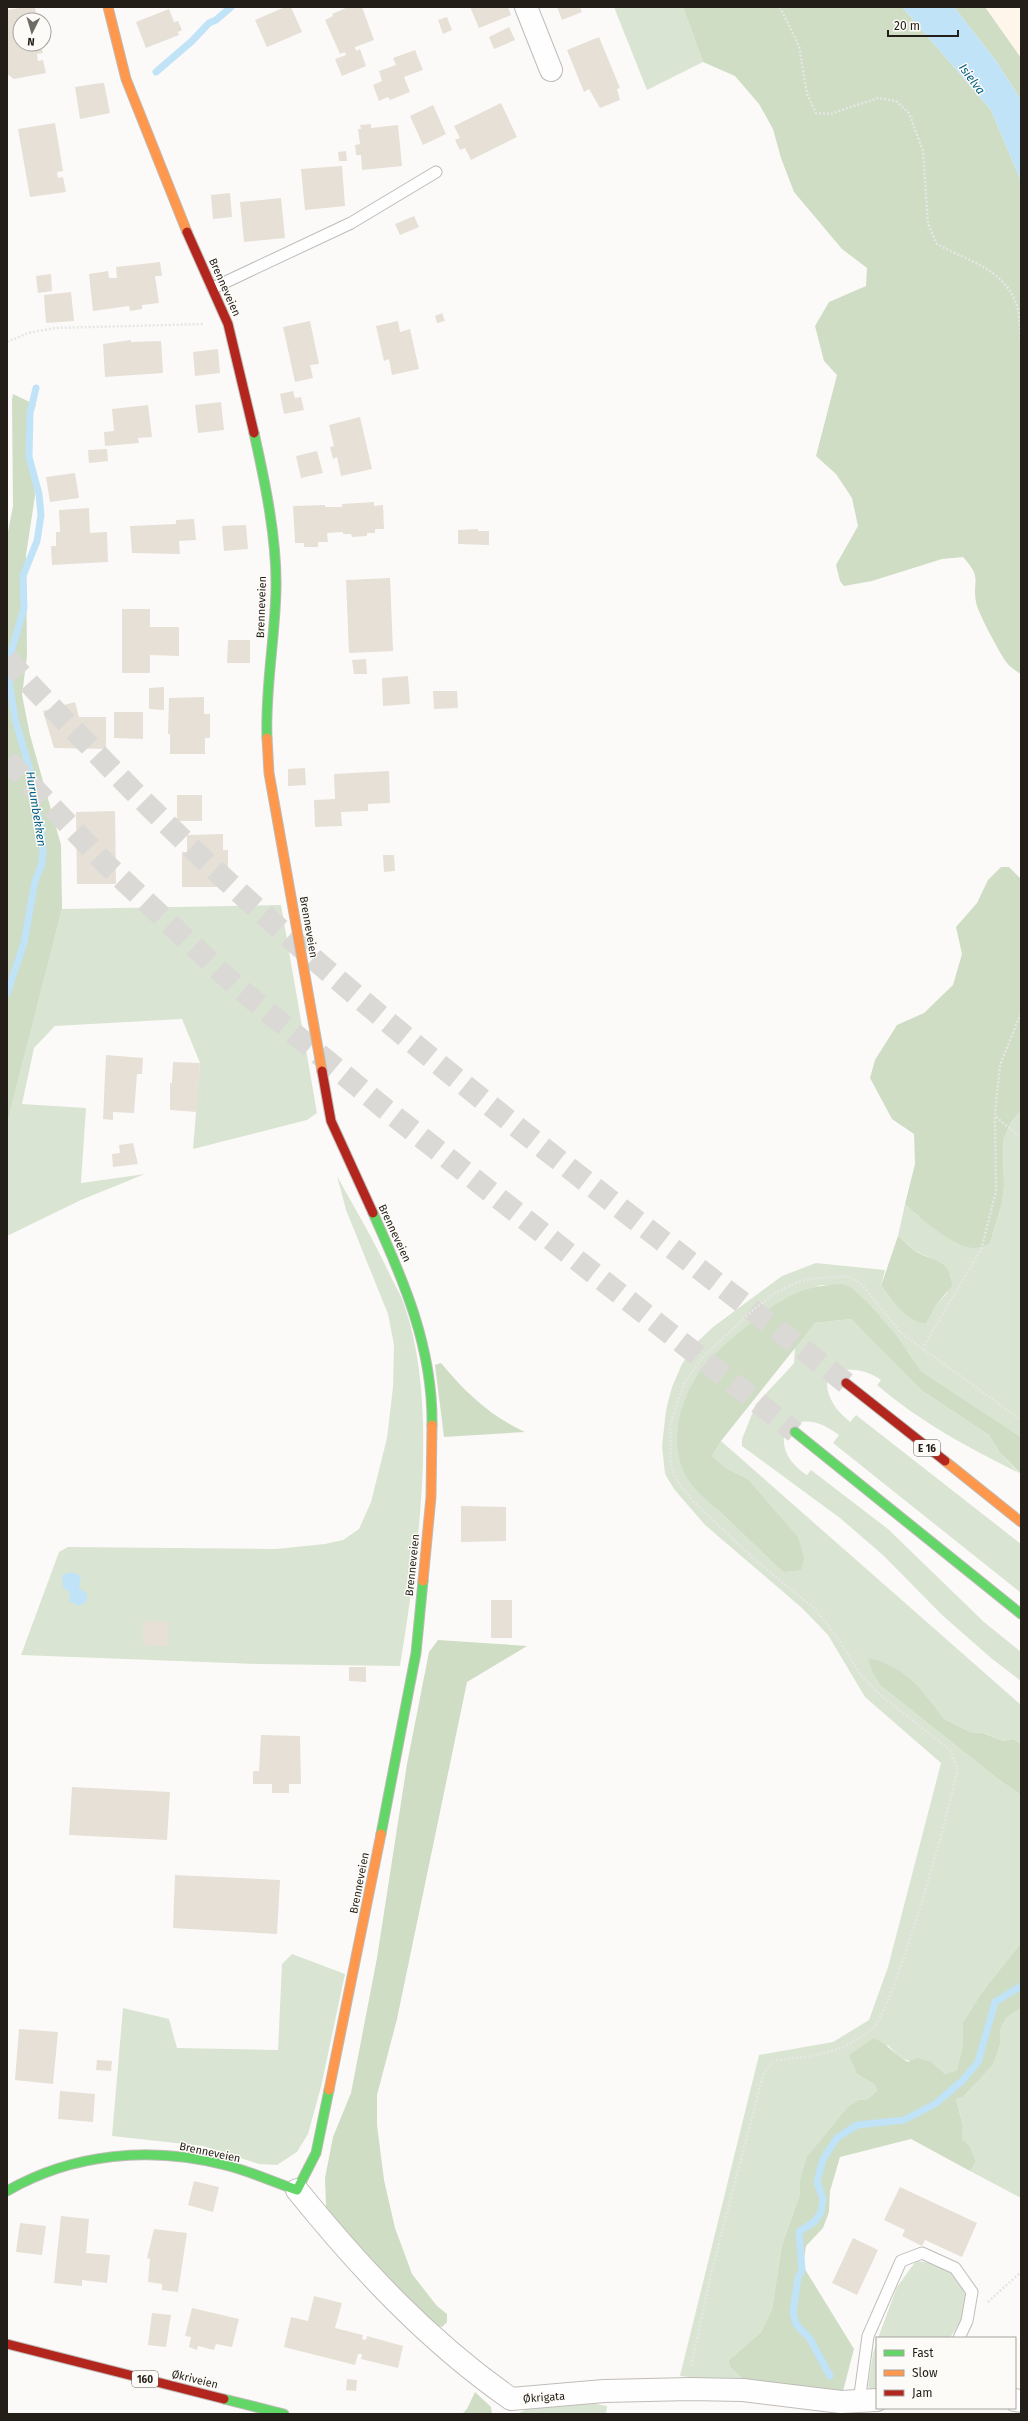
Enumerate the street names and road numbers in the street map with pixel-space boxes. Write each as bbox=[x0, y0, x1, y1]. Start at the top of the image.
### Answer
street label: Brenneveien bbox=[206, 256, 243, 318]
street label: Brenneveien bbox=[254, 576, 269, 638]
street label: Brenneveien bbox=[297, 895, 320, 959]
street label: Brenneveien bbox=[375, 1202, 414, 1264]
road number: E 16 bbox=[914, 1440, 940, 1456]
street label: Brenneveien bbox=[403, 1533, 422, 1597]
street label: Brenneveien bbox=[347, 1851, 372, 1915]
street label: Brenneveien bbox=[178, 2140, 242, 2165]
street label: Økriveien bbox=[170, 2367, 219, 2392]
road number: 160 bbox=[132, 2371, 158, 2387]
street label: Økrigata bbox=[523, 2390, 565, 2405]

